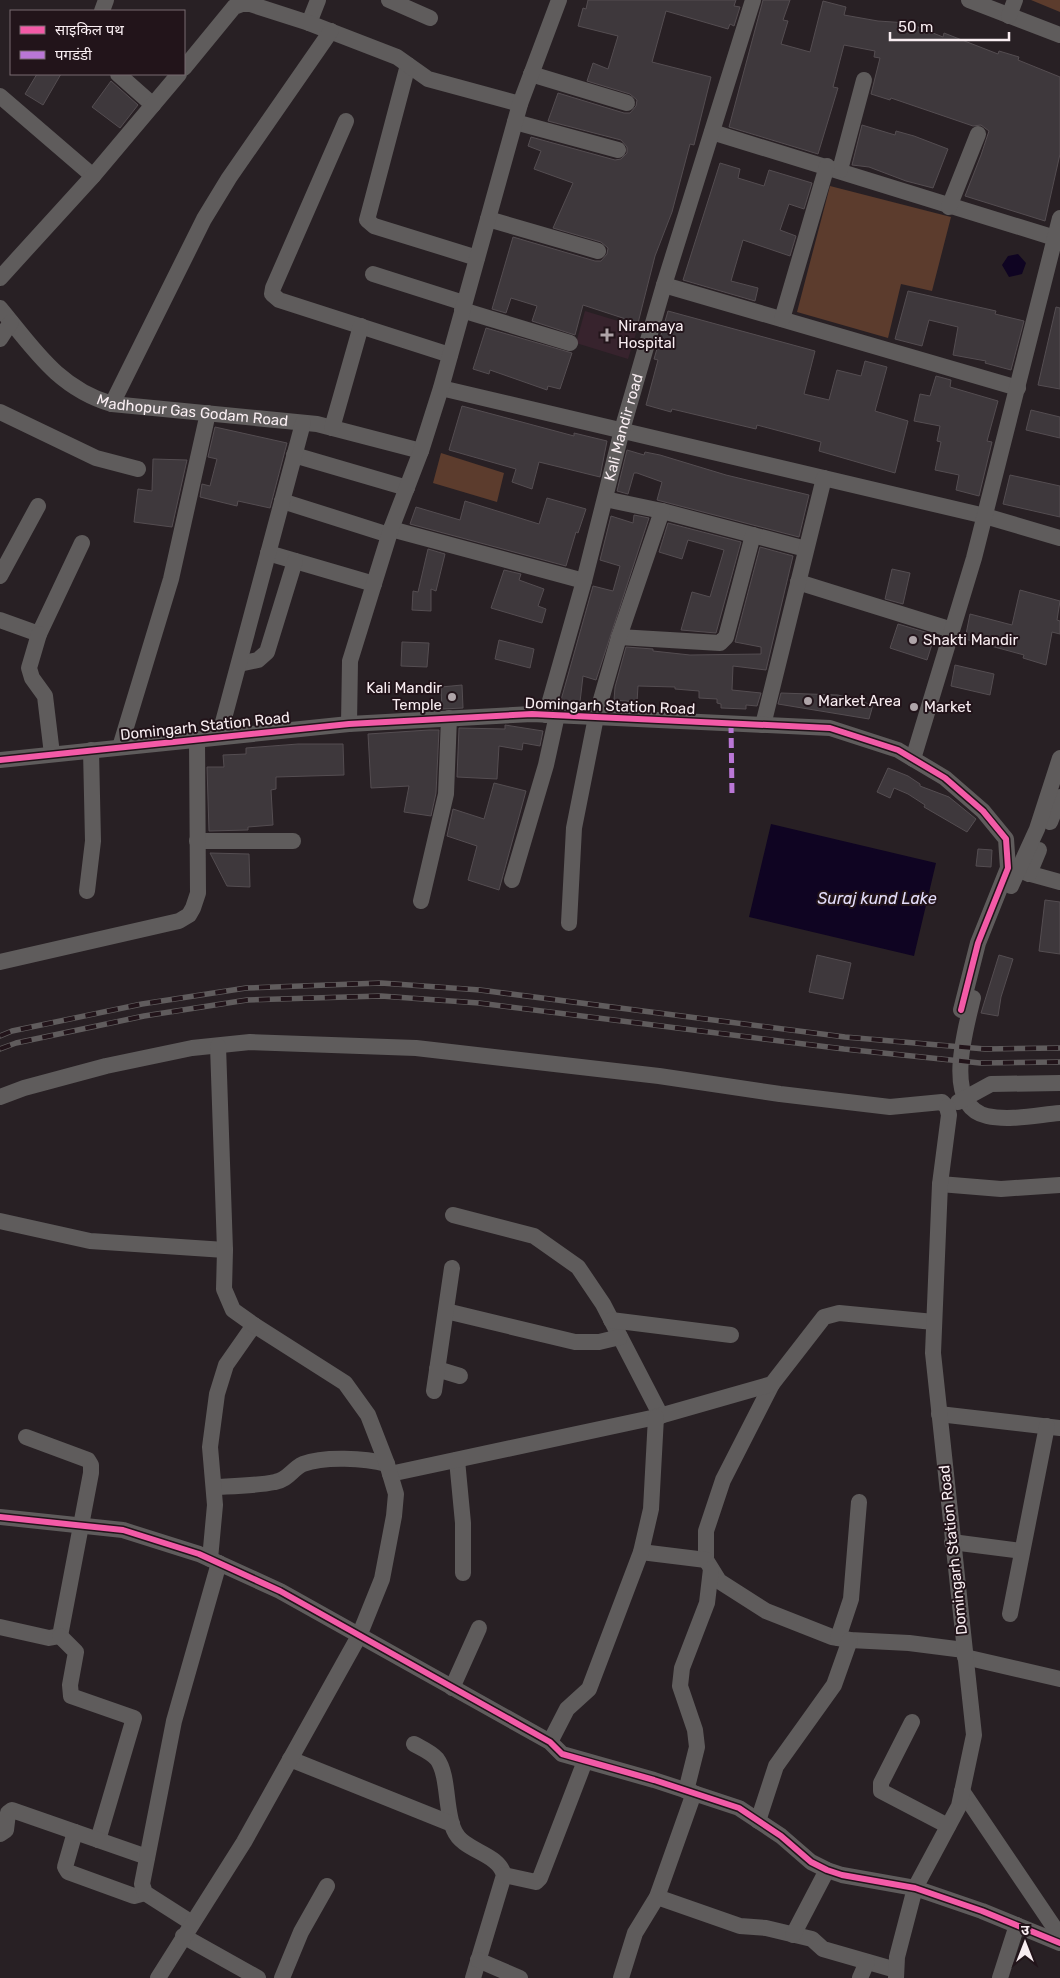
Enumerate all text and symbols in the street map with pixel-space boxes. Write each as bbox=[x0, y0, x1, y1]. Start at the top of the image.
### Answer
legend bbox=[10, 10, 185, 75]
scale bar bbox=[890, 10, 1009, 42]
text: 50 m bbox=[898, 18, 933, 36]
text: साइकिल पथ bbox=[55, 21, 124, 39]
text: पगडंडी bbox=[55, 46, 93, 64]
place label: Niramaya Hospital bbox=[618, 317, 684, 352]
marker: Niramaya Hospital bbox=[600, 328, 614, 342]
street label: Kali Mandir road bbox=[601, 372, 647, 483]
street label: Madhopur Gas Godam Road bbox=[94, 390, 289, 430]
place label: Shakti Mandir bbox=[923, 631, 1018, 649]
marker: Shakti Mandir bbox=[907, 634, 919, 646]
place label: Kali Mandir Temple bbox=[366, 679, 442, 714]
marker: Kali Mandir Temple bbox=[446, 691, 458, 703]
place label: Market Area bbox=[818, 692, 901, 710]
street label: Domingarh Station Road bbox=[524, 694, 696, 718]
marker: Market Area bbox=[802, 695, 814, 707]
place label: Market bbox=[924, 698, 972, 716]
marker: Market bbox=[908, 701, 920, 713]
street label: Domingarh Station Road bbox=[119, 708, 291, 744]
water label: Suraj kund Lake bbox=[817, 889, 937, 908]
street label: Domingarh Station Road bbox=[935, 1464, 971, 1636]
north arrow bbox=[1000, 1918, 1050, 1968]
text: उ bbox=[1021, 1922, 1030, 1939]

